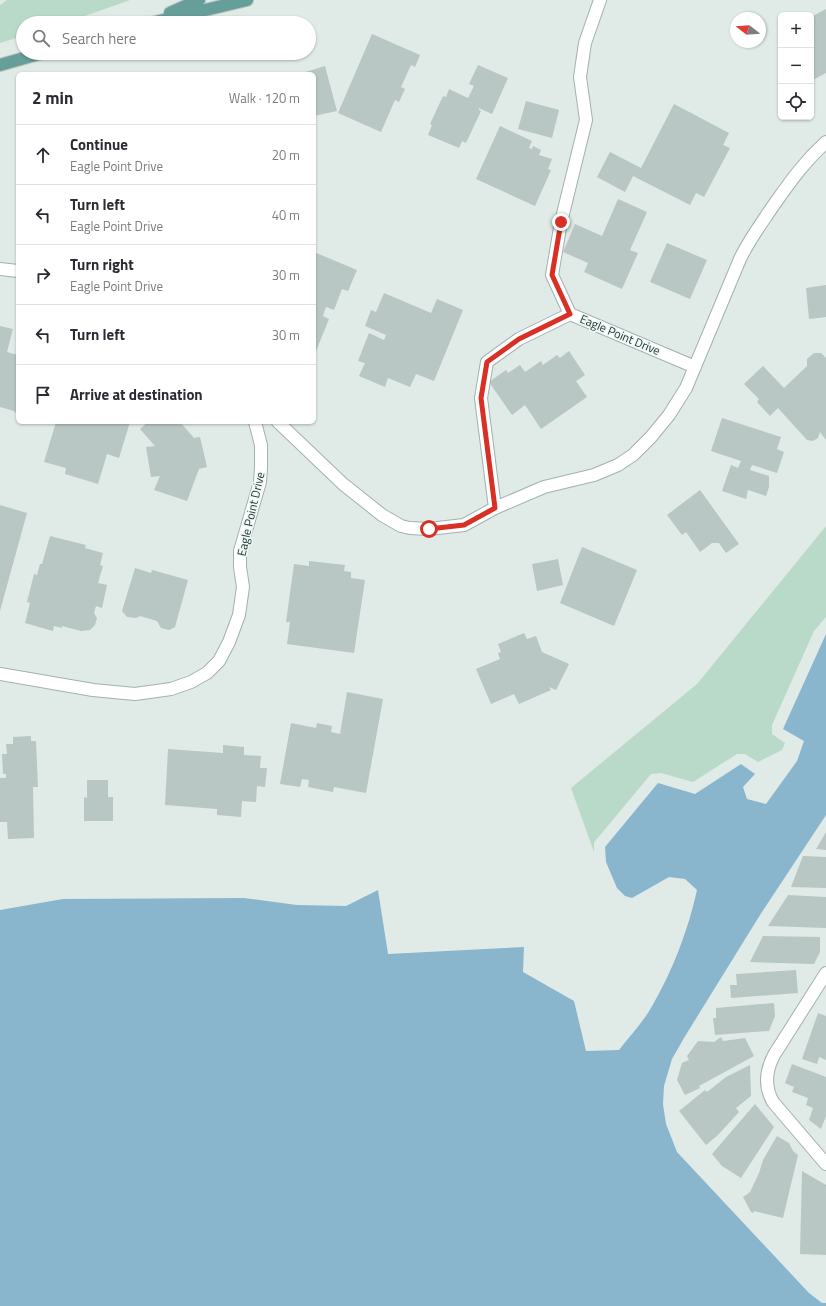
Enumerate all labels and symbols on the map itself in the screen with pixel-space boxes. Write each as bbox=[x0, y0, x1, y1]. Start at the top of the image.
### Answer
north arrow bbox=[730, 12, 766, 48]
route end bbox=[552, 213, 570, 231]
street label: Eagle Point Drive bbox=[577, 309, 663, 360]
street label: Eagle Point Drive bbox=[232, 470, 269, 558]
route start bbox=[420, 520, 438, 538]

